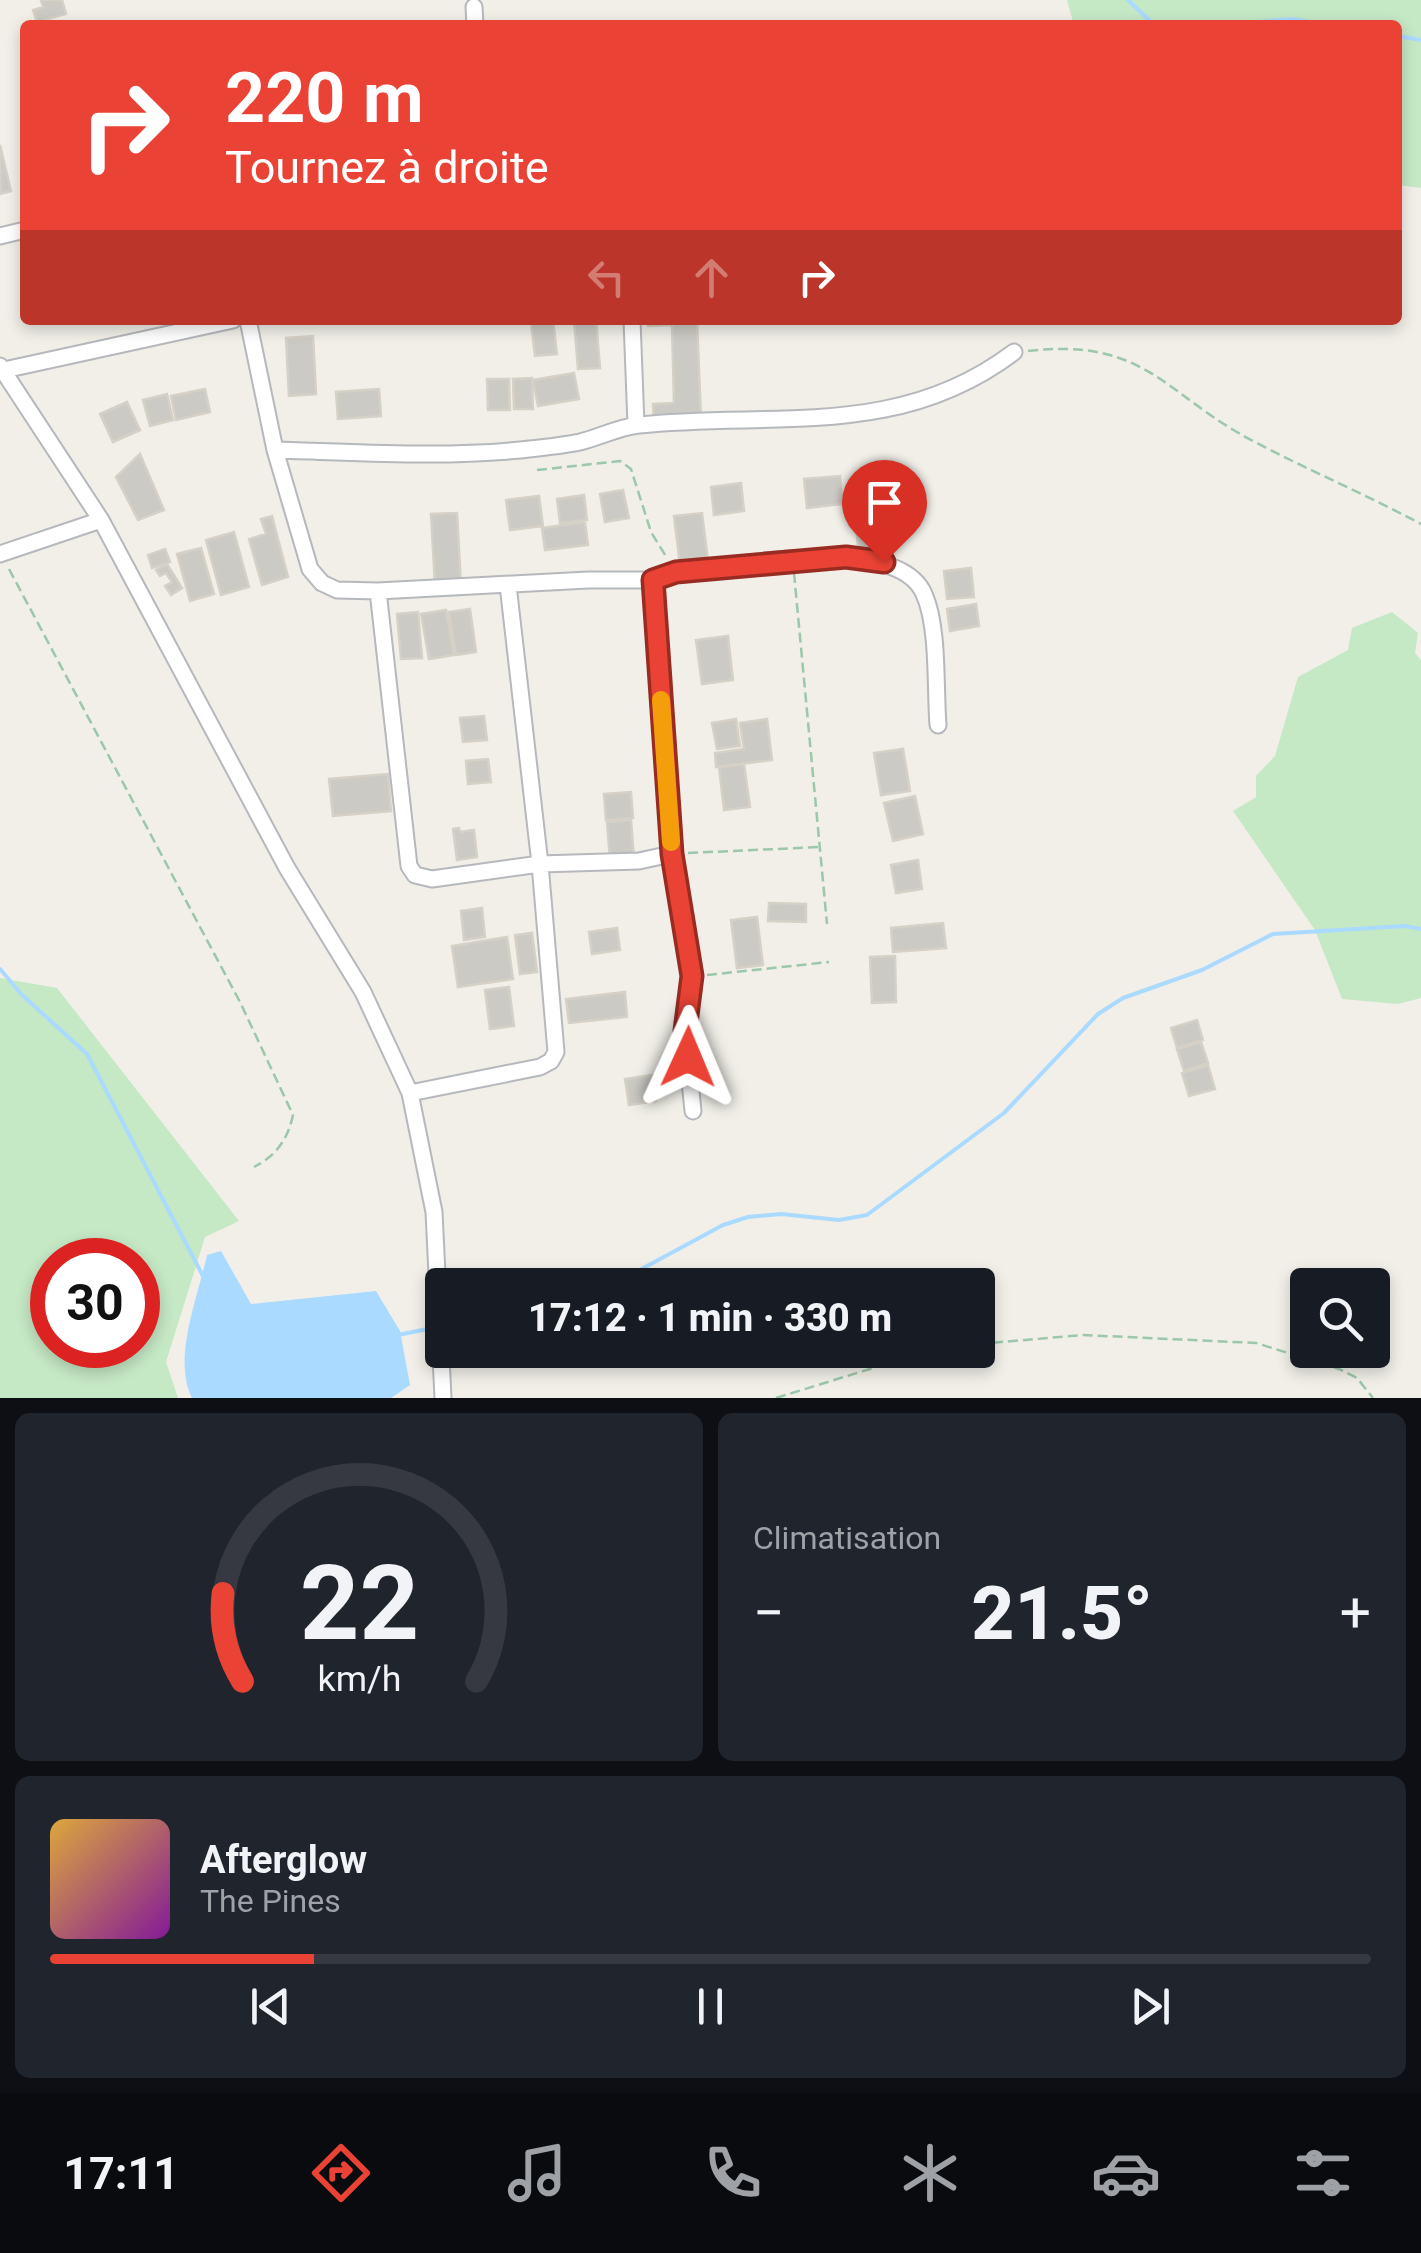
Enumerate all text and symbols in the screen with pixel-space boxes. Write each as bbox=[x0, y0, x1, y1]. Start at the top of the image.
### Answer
text: 220 m bbox=[225, 57, 424, 139]
icon: right bbox=[60, 60, 190, 190]
text: Tournez à droite bbox=[225, 141, 549, 194]
icon: left bbox=[579, 250, 634, 305]
icon: ahead bbox=[684, 250, 739, 305]
icon: right bbox=[789, 250, 844, 305]
pin bbox=[842, 460, 927, 563]
icon: arrive bbox=[857, 475, 912, 530]
position arrow bbox=[636, 1005, 740, 1109]
speed limit sign: 30 bbox=[30, 1238, 160, 1368]
map controls bbox=[1290, 1268, 1390, 1368]
button: search bbox=[1290, 1268, 1390, 1368]
text: 17:12 · 1 min · 330 m bbox=[528, 1296, 892, 1340]
text: Climatisation bbox=[753, 1519, 941, 1557]
text: 22 bbox=[299, 1543, 419, 1664]
text: 21.5° bbox=[971, 1569, 1153, 1657]
text: − bbox=[753, 1581, 784, 1645]
text: + bbox=[1340, 1581, 1371, 1645]
text: km/h bbox=[317, 1658, 401, 1700]
text: Afterglow bbox=[200, 1838, 367, 1882]
text: The Pines bbox=[200, 1882, 341, 1920]
icon: previous bbox=[243, 1979, 298, 2034]
icon: pause bbox=[683, 1979, 738, 2034]
icon: next bbox=[1123, 1979, 1178, 2034]
icon: directions bbox=[306, 2138, 376, 2208]
icon: music bbox=[502, 2138, 572, 2208]
icon: phone bbox=[698, 2138, 768, 2208]
icon: climate bbox=[895, 2138, 965, 2208]
icon: car bbox=[1091, 2138, 1161, 2208]
icon: filters bbox=[1288, 2138, 1358, 2208]
text: 17:11 bbox=[63, 2147, 179, 2200]

